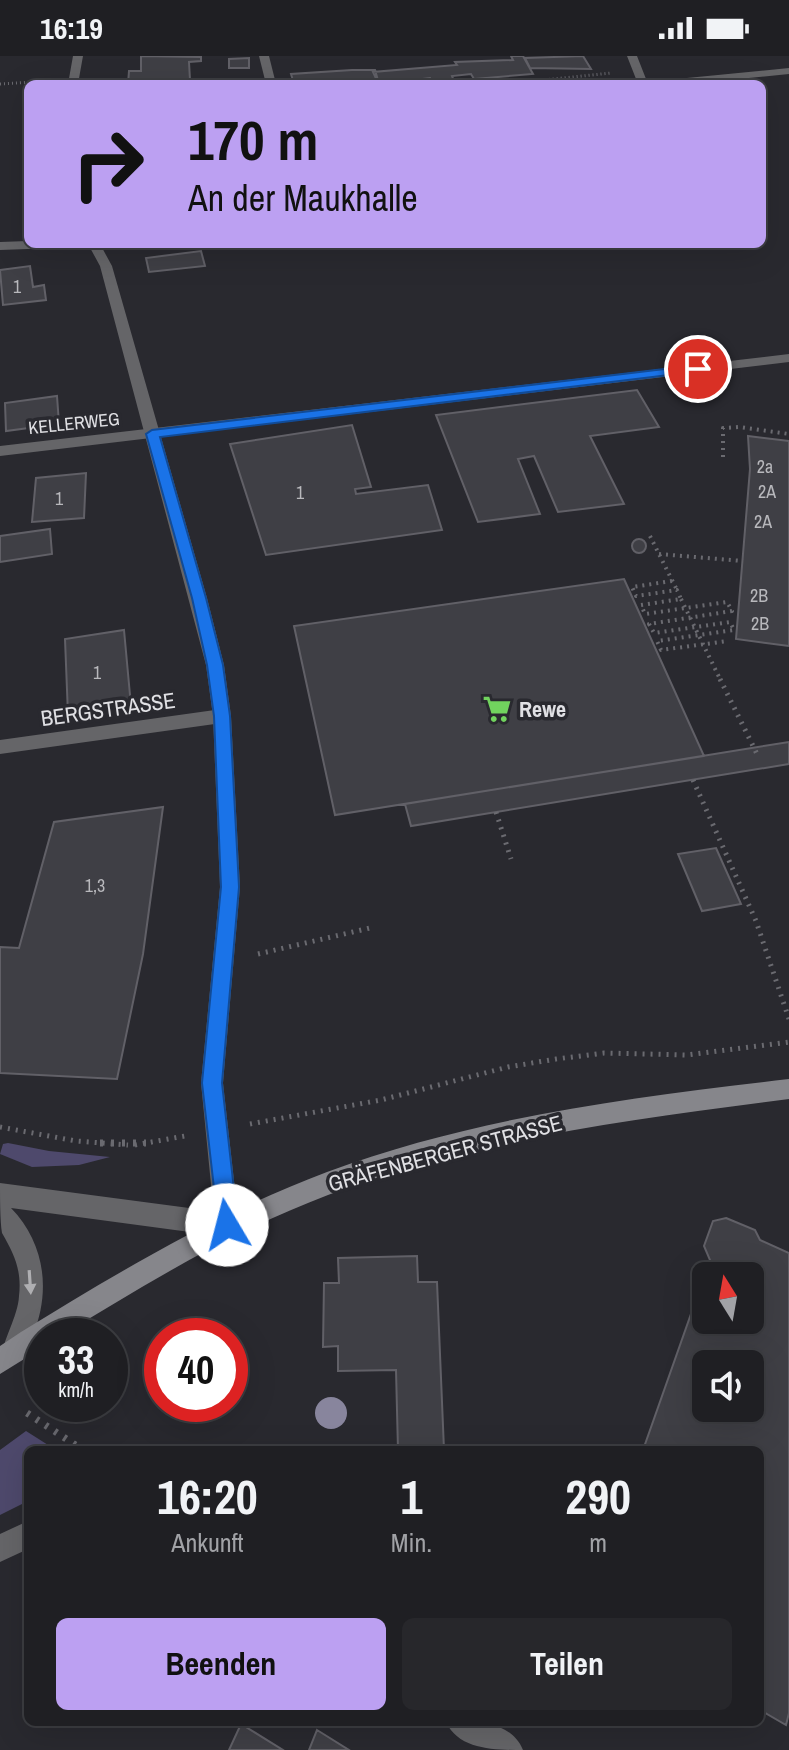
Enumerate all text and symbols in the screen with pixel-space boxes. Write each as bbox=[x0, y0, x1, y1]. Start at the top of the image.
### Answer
text: 16:19 bbox=[40, 8, 103, 48]
text: 170 m bbox=[188, 102, 318, 177]
icon: right bbox=[56, 112, 160, 216]
text: An der Maukhalle bbox=[188, 174, 418, 222]
house number: 1 bbox=[13, 274, 22, 299]
pin bbox=[664, 335, 732, 403]
icon: arrive bbox=[676, 347, 720, 391]
street label: KELLERWEG bbox=[27, 406, 121, 440]
house number: 2a bbox=[757, 454, 773, 479]
house number: 2A bbox=[758, 479, 776, 504]
house number: 1 bbox=[296, 480, 305, 505]
house number: 1 bbox=[55, 486, 64, 511]
house number: 2A bbox=[754, 509, 772, 534]
house number: 2B bbox=[750, 583, 768, 608]
house number: 2B bbox=[751, 611, 769, 636]
house number: 1 bbox=[93, 660, 102, 685]
street label: BERGSTRASSE bbox=[39, 685, 177, 733]
supermarket icon: Rewe bbox=[482, 694, 512, 724]
place label: Rewe bbox=[519, 694, 566, 724]
house number: 1,3 bbox=[85, 873, 105, 898]
street label: GRÄFENBERGER STRASSE bbox=[325, 1107, 565, 1199]
position arrow bbox=[185, 1183, 269, 1267]
north arrow bbox=[692, 1262, 764, 1334]
map controls bbox=[692, 1262, 764, 1422]
one-way arrow bbox=[24, 1270, 37, 1295]
speed limit sign: 40 bbox=[144, 1318, 248, 1422]
text: 33 bbox=[58, 1333, 94, 1386]
button: sound bbox=[692, 1350, 764, 1422]
text: km/h bbox=[58, 1376, 94, 1403]
text: 16:20 bbox=[157, 1464, 258, 1529]
text: 1 bbox=[401, 1464, 422, 1529]
text: 290 bbox=[565, 1464, 631, 1529]
text: Ankunft bbox=[171, 1525, 244, 1560]
text: Min. bbox=[391, 1525, 432, 1560]
text: m bbox=[589, 1525, 607, 1560]
button: Beenden bbox=[56, 1618, 386, 1710]
button: Teilen bbox=[402, 1618, 732, 1710]

